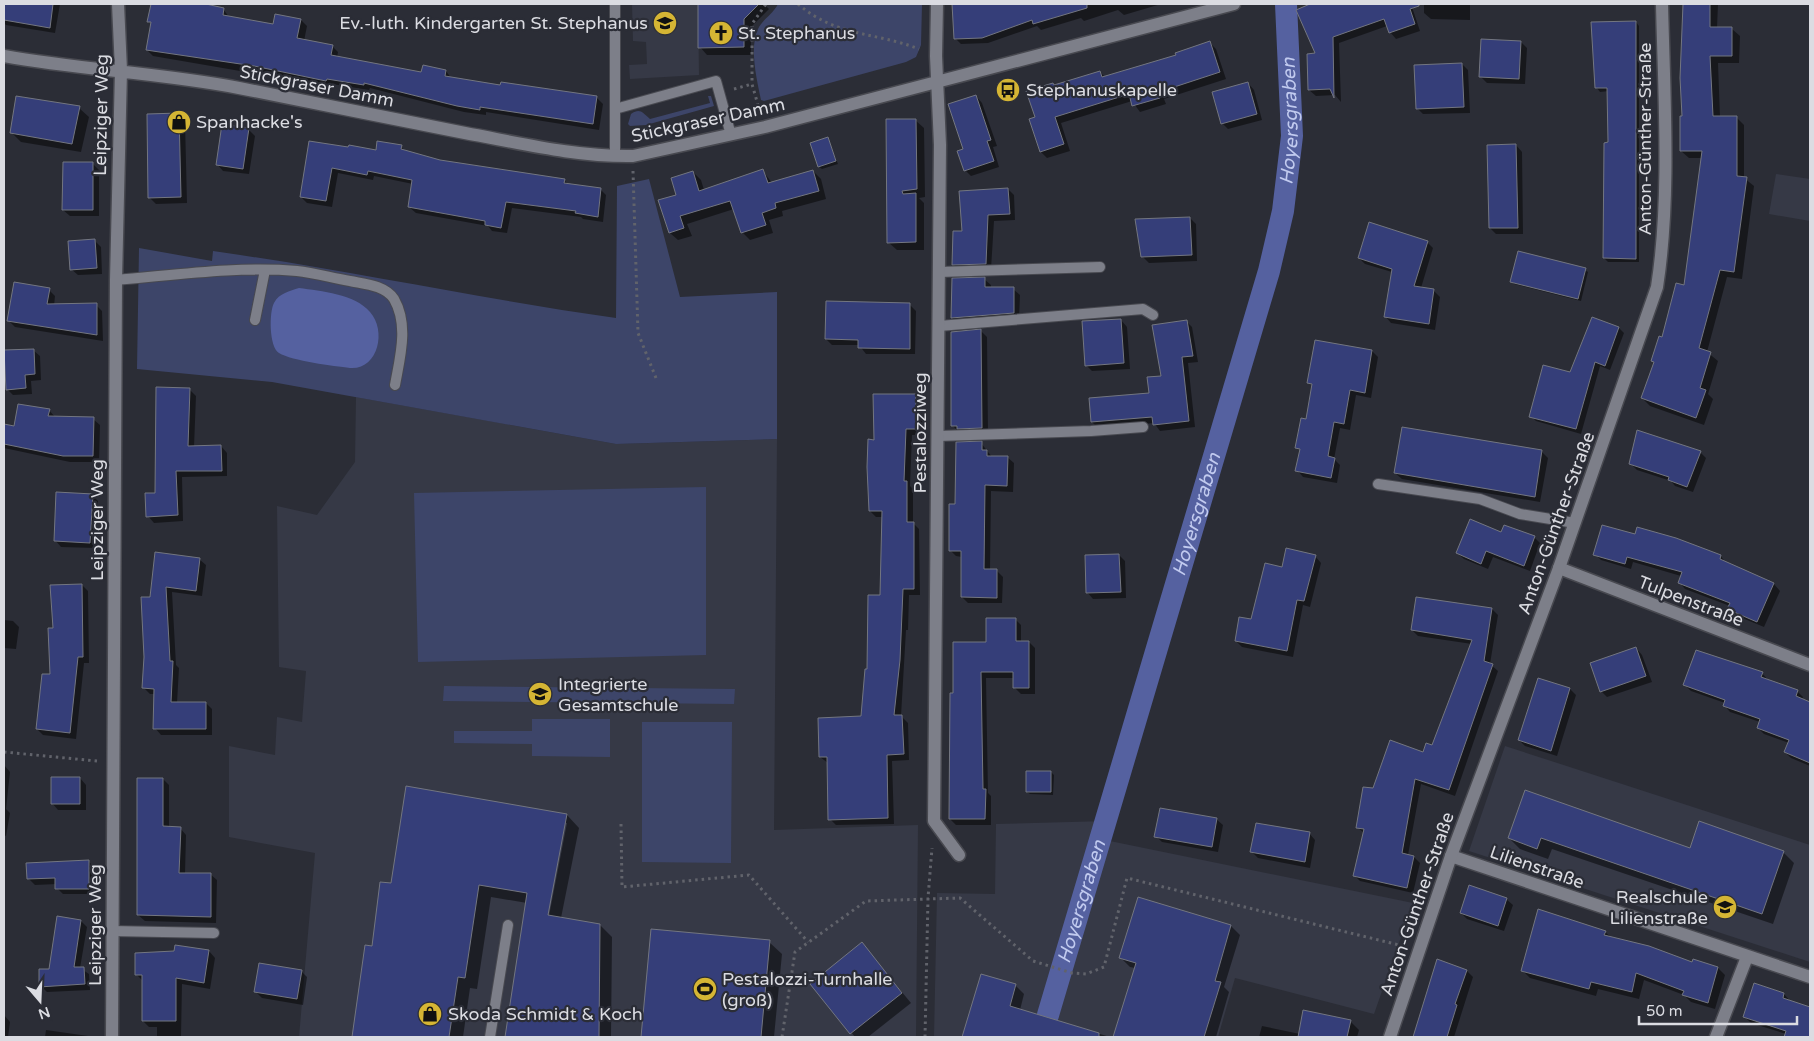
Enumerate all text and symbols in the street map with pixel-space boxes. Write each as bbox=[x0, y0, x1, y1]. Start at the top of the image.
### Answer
school or university icon: Ev.-luth. Kindergarten St. Stephanus bbox=[652, 10, 678, 36]
place label: Ev.-luth. Kindergarten St. Stephanus bbox=[339, 12, 648, 34]
church icon: St. Stephanus bbox=[708, 20, 734, 46]
place label: St. Stephanus bbox=[738, 22, 856, 44]
street label: Anton-Günther-Straße bbox=[1634, 42, 1656, 236]
street label: Leipziger Weg bbox=[89, 54, 113, 176]
water label: Hoyersgraben bbox=[1275, 57, 1303, 186]
street label: Stickgraser Damm bbox=[238, 60, 396, 112]
bus stop icon: Stephanuskapelle bbox=[995, 77, 1021, 103]
place label: Stephanuskapelle bbox=[1026, 79, 1177, 101]
street label: Stickgraser Damm bbox=[629, 93, 787, 147]
shop icon: Spanhacke's bbox=[166, 109, 192, 135]
place label: Spanhacke's bbox=[196, 111, 303, 133]
street label: Pestalozziweg bbox=[909, 372, 931, 494]
street label: Anton-Günther-Straße bbox=[1513, 429, 1599, 617]
water label: Hoyersgraben bbox=[1168, 450, 1225, 579]
street label: Leipziger Weg bbox=[86, 459, 108, 581]
street label: Tulpenstraße bbox=[1635, 571, 1747, 631]
place label: Integrierte Gesamtschule bbox=[558, 673, 679, 716]
school or university icon: Integrierte Gesamtschule bbox=[527, 681, 553, 707]
street label: Anton-Günther-Straße bbox=[1375, 809, 1459, 999]
water label: Hoyersgraben bbox=[1053, 837, 1110, 966]
street label: Lilienstraße bbox=[1487, 841, 1587, 893]
street label: Leipziger Weg bbox=[84, 864, 106, 986]
place label: Realschule Lilienstraße bbox=[1609, 886, 1708, 929]
school or university icon: Realschule Lilienstraße bbox=[1712, 894, 1738, 920]
place label: Pestalozzi-Turnhalle (groß) bbox=[722, 968, 893, 1011]
north arrow bbox=[15, 976, 65, 1026]
sports icon: Pestalozzi-Turnhalle (groß) bbox=[692, 976, 718, 1002]
scale bar bbox=[1639, 994, 1796, 1026]
shop icon: Skoda Schmidt & Koch bbox=[417, 1001, 443, 1027]
text: 50 m bbox=[1646, 1002, 1683, 1020]
text: N bbox=[36, 1003, 52, 1023]
place label: Skoda Schmidt & Koch bbox=[448, 1003, 643, 1025]

